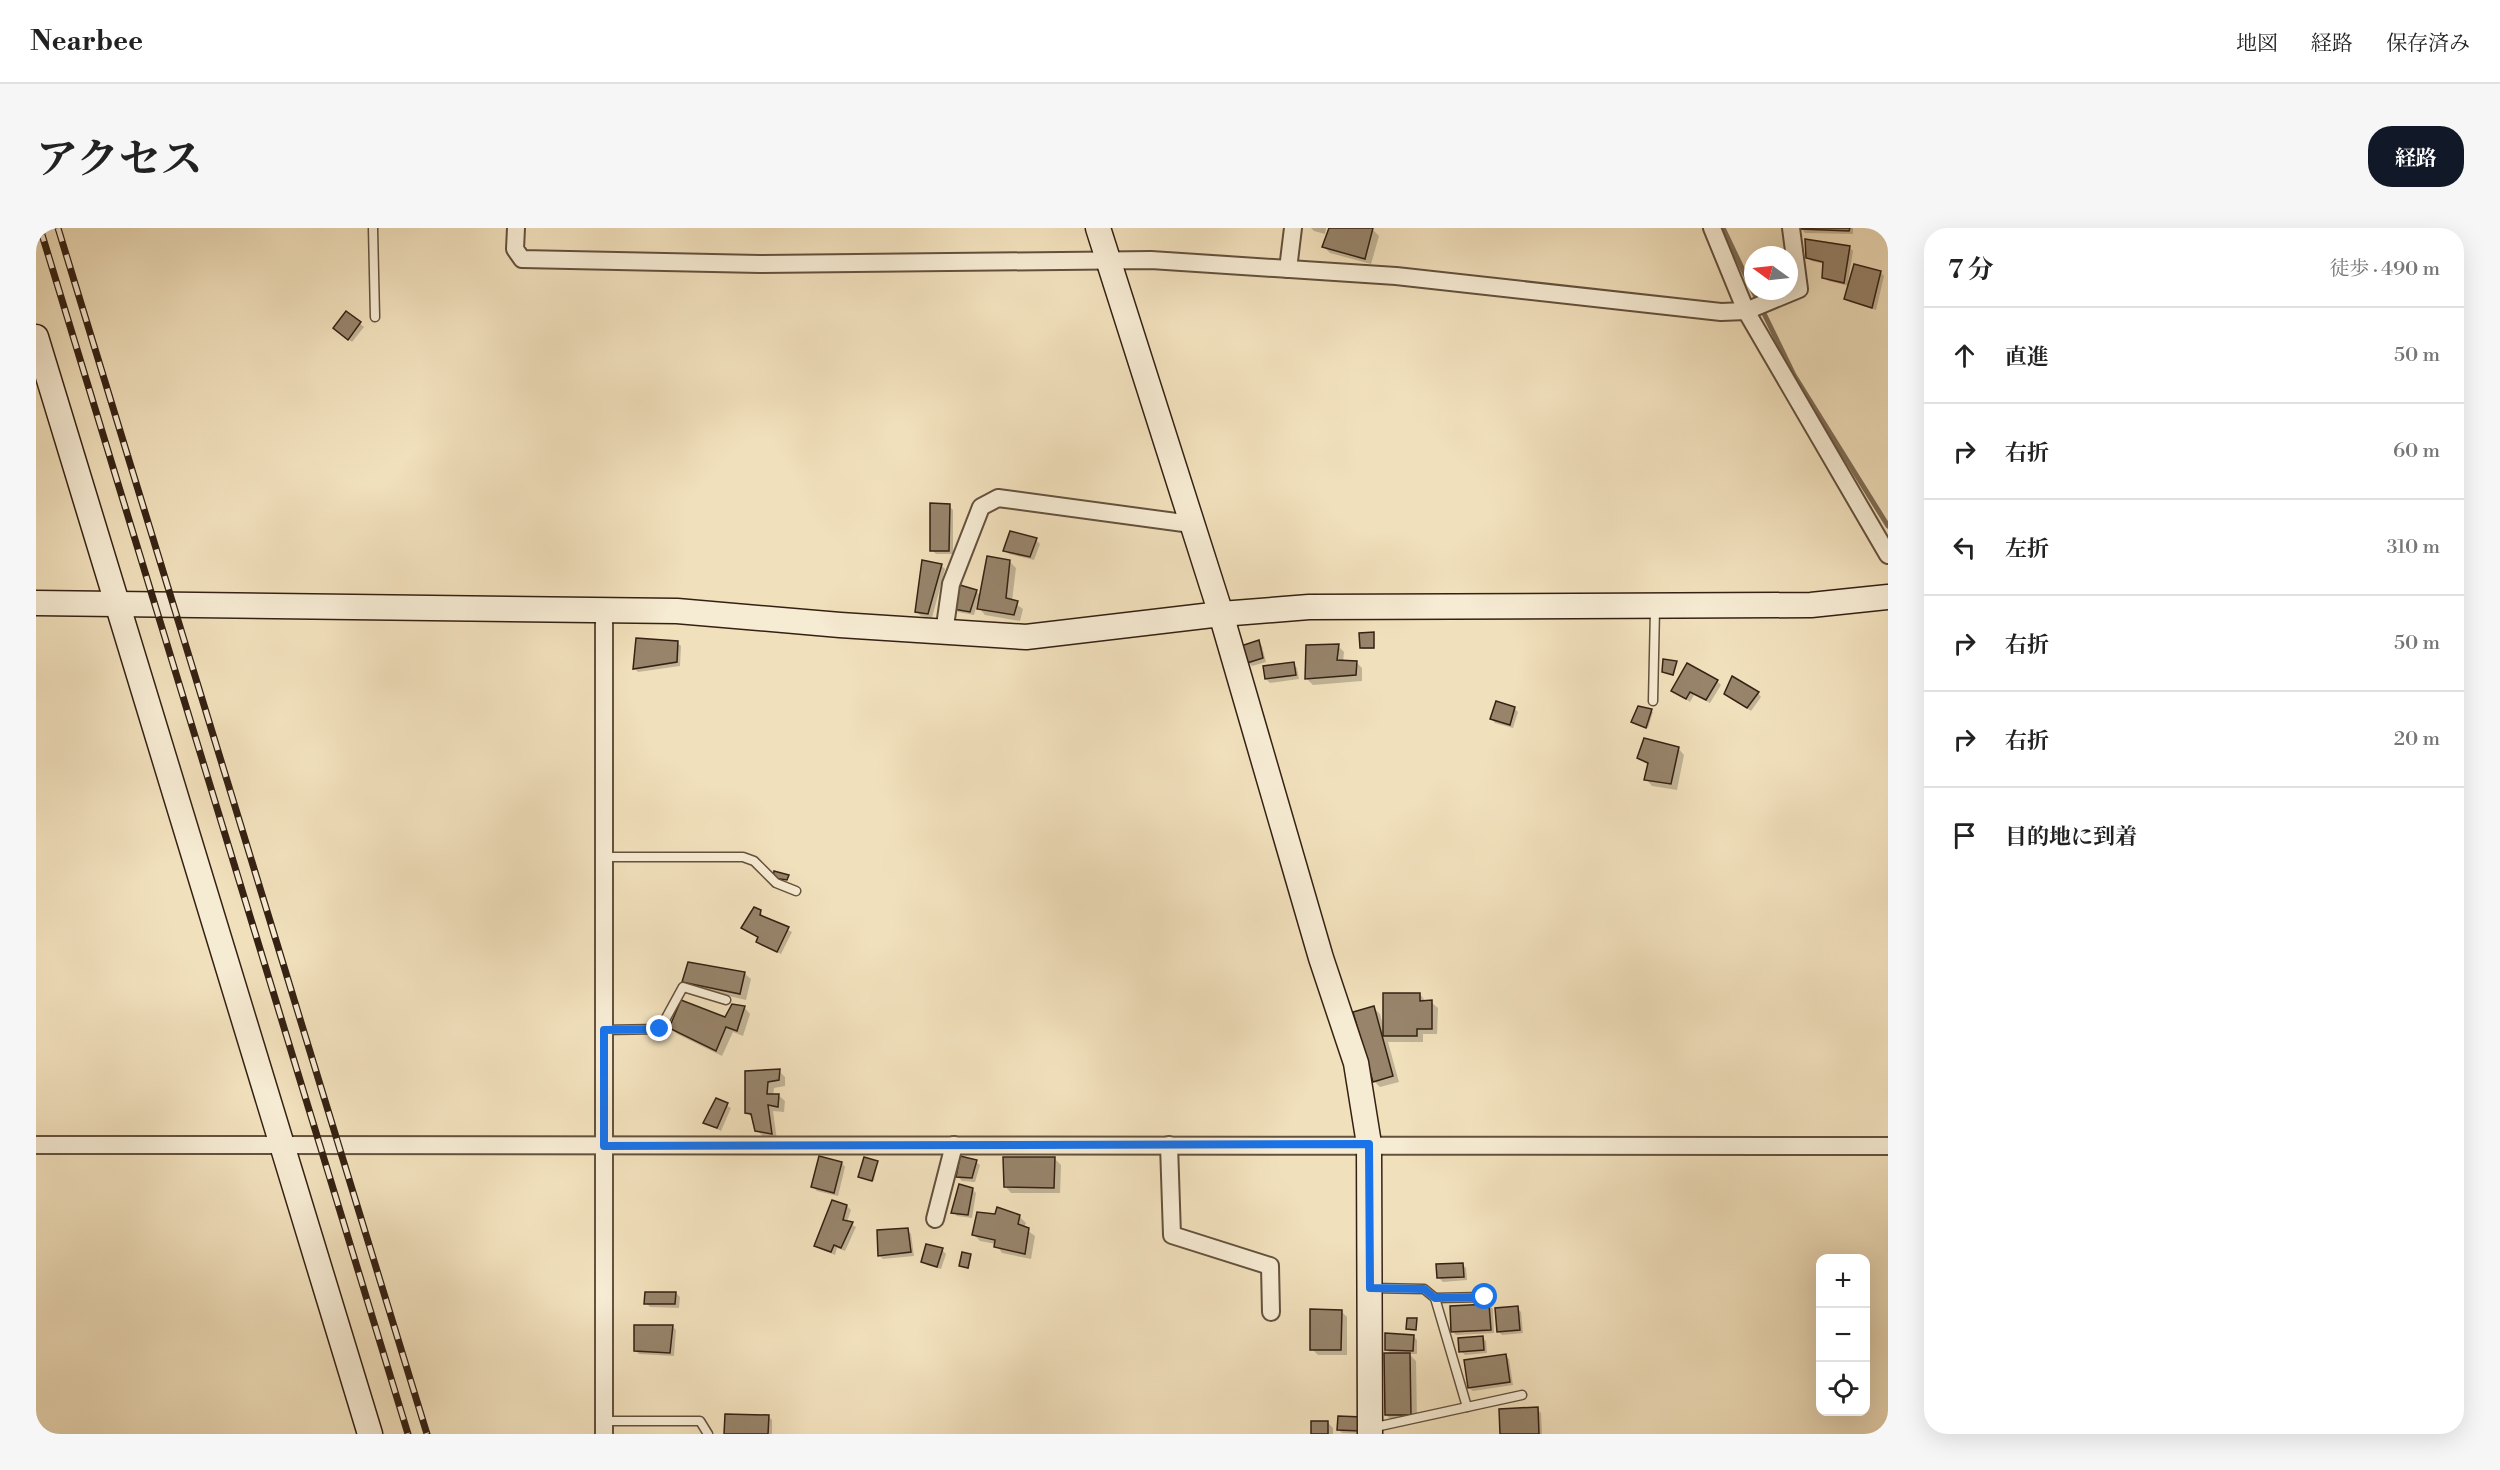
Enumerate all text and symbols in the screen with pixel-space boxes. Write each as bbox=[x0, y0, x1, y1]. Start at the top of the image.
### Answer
text: Nearbee bbox=[30, 24, 143, 59]
text: 地図 bbox=[2236, 31, 2278, 57]
text: 経路 bbox=[2311, 31, 2353, 57]
text: 保存済み bbox=[2386, 31, 2470, 57]
button: 経路 bbox=[2368, 126, 2464, 187]
text: アクセス bbox=[36, 134, 203, 187]
north arrow bbox=[1744, 246, 1798, 300]
text: 7 分 bbox=[1948, 254, 1994, 286]
text: 徒歩 · 490 m bbox=[2330, 257, 2440, 282]
icon: ahead bbox=[1948, 339, 1981, 372]
text: 50 m bbox=[2394, 343, 2440, 368]
text: 直進 bbox=[2005, 344, 2049, 371]
icon: right bbox=[1948, 435, 1981, 468]
text: 60 m bbox=[2393, 439, 2440, 464]
text: 右折 bbox=[2005, 440, 2049, 467]
icon: left bbox=[1948, 531, 1981, 564]
text: 310 m bbox=[2387, 535, 2440, 560]
text: 左折 bbox=[2005, 536, 2049, 563]
icon: right bbox=[1948, 627, 1981, 660]
text: 50 m bbox=[2394, 631, 2440, 656]
text: 右折 bbox=[2005, 632, 2049, 659]
icon: right bbox=[1948, 723, 1981, 756]
text: 20 m bbox=[2394, 727, 2440, 752]
text: 右折 bbox=[2005, 728, 2049, 755]
icon: arrive bbox=[1948, 819, 1981, 852]
text: 目的地に到着 bbox=[2005, 824, 2137, 851]
route end bbox=[646, 1015, 672, 1041]
map controls bbox=[1816, 1254, 1870, 1416]
button: + bbox=[1816, 1254, 1870, 1308]
route start bbox=[1471, 1283, 1497, 1309]
button: − bbox=[1816, 1308, 1870, 1362]
button: locate bbox=[1816, 1362, 1870, 1416]

